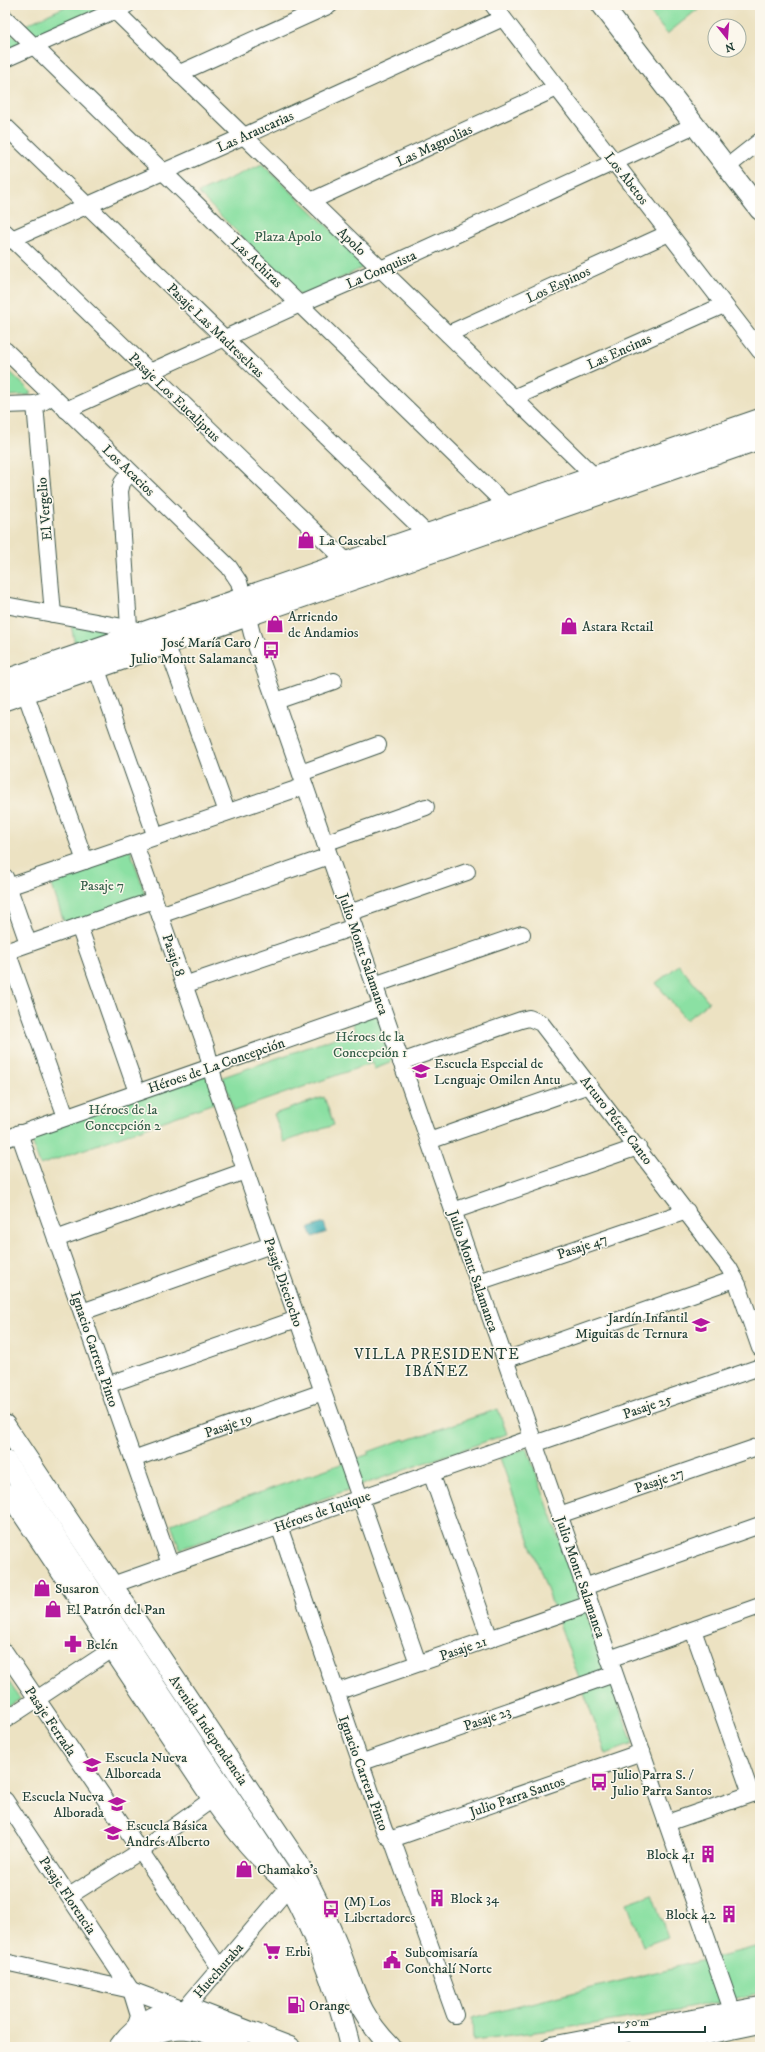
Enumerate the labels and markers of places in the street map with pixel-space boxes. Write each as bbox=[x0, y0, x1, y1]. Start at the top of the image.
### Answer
shop icon: La Cascabel bbox=[296, 530, 316, 550]
place label: La Cascabel bbox=[319, 532, 387, 550]
place label: Arriendo de Andamios bbox=[288, 608, 359, 642]
shop icon: Arriendo de Andamios bbox=[265, 614, 285, 634]
shop icon: Astara Retail bbox=[559, 616, 579, 636]
place label: Astara Retail bbox=[582, 618, 654, 636]
place label: José María Caro / Julio Montt Salamanca bbox=[129, 634, 259, 668]
bus stop icon: José María Caro / Julio Montt Salamanca bbox=[261, 640, 281, 660]
place label: Escuela Especial de Lenguaje Omilen Antu bbox=[434, 1055, 561, 1089]
school or university icon: Escuela Especial de Lenguaje Omilen Antu bbox=[411, 1061, 431, 1081]
place label: Jardín Infantil Miguitas de Ternura bbox=[575, 1309, 689, 1343]
school or university icon: Jardín Infantil Miguitas de Ternura bbox=[691, 1315, 711, 1335]
shop icon: Susaron bbox=[32, 1578, 52, 1598]
place label: Susaron bbox=[55, 1580, 100, 1598]
shop icon: El Patrón del Pan bbox=[43, 1599, 63, 1619]
place label: El Patrón del Pan bbox=[66, 1601, 166, 1619]
pharmacy icon: Belén bbox=[63, 1634, 83, 1654]
place label: Belén bbox=[86, 1636, 119, 1654]
place label: Escuela Nueva Alboreada bbox=[105, 1749, 187, 1783]
school or university icon: Escuela Nueva Alboreada bbox=[82, 1755, 102, 1775]
place label: Julio Parra S. / Julio Parra Santos bbox=[610, 1766, 712, 1800]
bus stop icon: Julio Parra S. / Julio Parra Santos bbox=[589, 1772, 609, 1792]
place label: Escuela Nueva Alborada bbox=[22, 1788, 104, 1822]
school or university icon: Escuela Nueva Alborada bbox=[107, 1794, 127, 1814]
place label: Escuela Básica Andrés Alberto bbox=[126, 1817, 210, 1851]
school or university icon: Escuela Básica Andrés Alberto bbox=[103, 1823, 123, 1843]
building icon: Block 41 bbox=[698, 1844, 718, 1864]
place label: Block 41 bbox=[646, 1846, 695, 1864]
shop icon: Chamako's bbox=[234, 1859, 254, 1879]
place label: Chamako's bbox=[257, 1861, 318, 1879]
building icon: Block 34 bbox=[427, 1888, 447, 1908]
place label: Block 34 bbox=[450, 1890, 500, 1908]
place label: (M) Los Libertadores bbox=[344, 1893, 415, 1927]
bus stop icon: (M) Los Libertadores bbox=[321, 1899, 341, 1919]
building icon: Block 42 bbox=[719, 1904, 739, 1924]
place label: Block 42 bbox=[665, 1906, 716, 1924]
supermarket icon: Erbi bbox=[262, 1941, 282, 1961]
place label: Erbi bbox=[285, 1943, 311, 1961]
place label: Subcomisaría Conchalí Norte bbox=[405, 1944, 492, 1978]
public building icon: Subcomisaría Conchalí Norte bbox=[382, 1950, 402, 1970]
fuel station icon: Orange bbox=[286, 1995, 306, 2015]
place label: Orange bbox=[309, 1997, 350, 2015]

